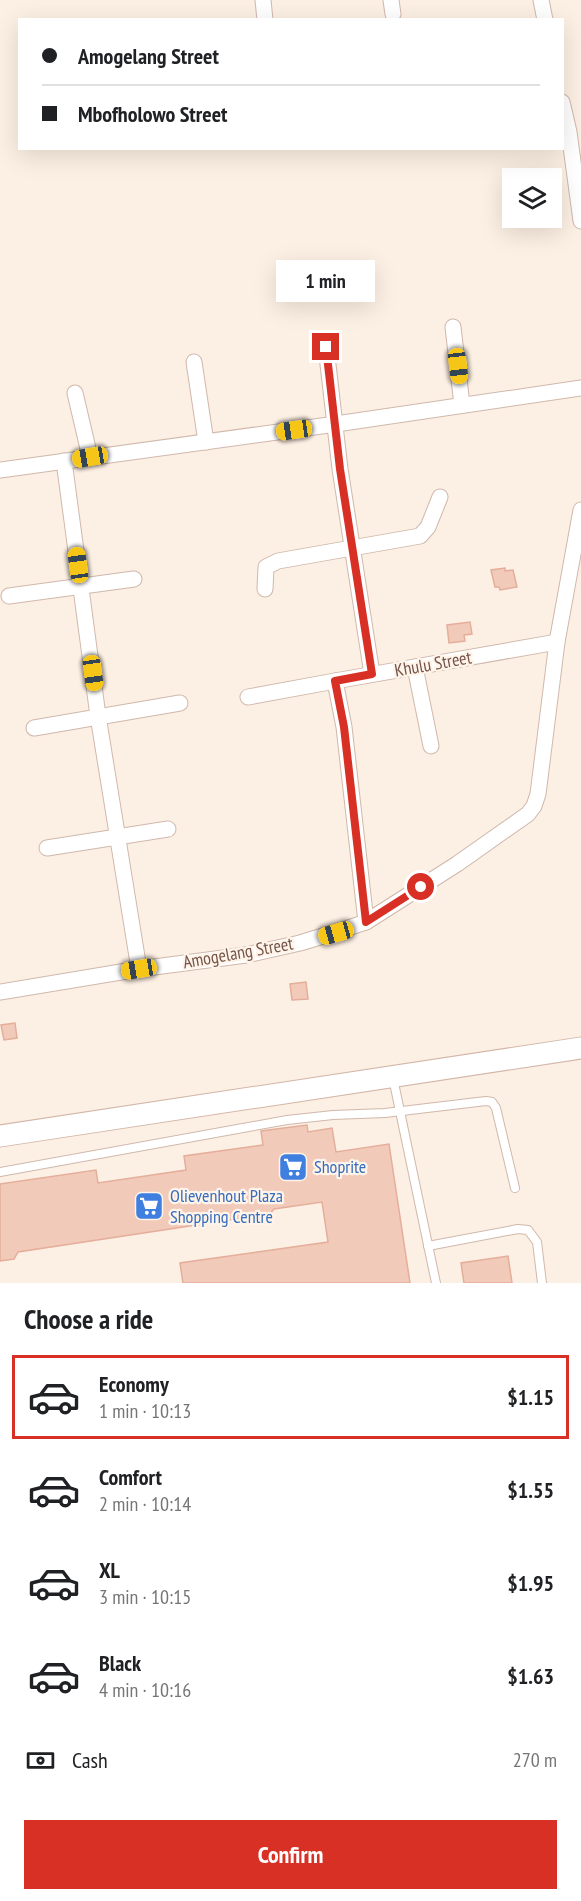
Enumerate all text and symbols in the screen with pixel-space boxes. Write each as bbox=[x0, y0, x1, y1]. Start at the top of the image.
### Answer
text: Amogelang Street bbox=[78, 42, 219, 70]
text: Mbofholowo Street bbox=[78, 100, 227, 128]
map controls bbox=[502, 168, 562, 228]
button: layers bbox=[502, 168, 562, 228]
callout: 1 min bbox=[276, 260, 376, 302]
text: 1 min bbox=[305, 268, 346, 294]
route end bbox=[312, 333, 339, 360]
car bbox=[447, 347, 469, 385]
car bbox=[275, 419, 313, 441]
car bbox=[71, 445, 109, 469]
car bbox=[67, 546, 89, 584]
street label: Khulu Street bbox=[393, 645, 473, 682]
car bbox=[82, 654, 104, 692]
route start bbox=[407, 873, 434, 900]
car bbox=[316, 919, 356, 947]
street label: Amogelang Street bbox=[181, 932, 295, 974]
car bbox=[120, 957, 158, 981]
supermarket icon: Shoprite bbox=[277, 1151, 309, 1183]
place label: Shoprite bbox=[314, 1155, 366, 1178]
place label: Olievenhout Plaza Shopping Centre bbox=[170, 1184, 283, 1228]
supermarket icon: Olievenhout Plaza Shopping Centre bbox=[133, 1190, 165, 1222]
text: Choose a ride bbox=[24, 1302, 153, 1336]
icon: car bbox=[27, 1370, 81, 1424]
text: Economy bbox=[99, 1370, 169, 1398]
text: $1.15 bbox=[507, 1383, 554, 1411]
text: 1 min · 10:13 bbox=[99, 1398, 191, 1424]
icon: car bbox=[27, 1463, 81, 1517]
text: Comfort bbox=[99, 1463, 162, 1491]
text: $1.55 bbox=[507, 1476, 554, 1504]
text: 2 min · 10:14 bbox=[99, 1491, 191, 1517]
icon: car bbox=[27, 1556, 81, 1610]
text: XL bbox=[99, 1556, 120, 1584]
text: $1.95 bbox=[507, 1569, 554, 1597]
text: 3 min · 10:15 bbox=[99, 1584, 191, 1610]
icon: car bbox=[27, 1649, 81, 1703]
text: Black bbox=[99, 1649, 141, 1677]
text: $1.63 bbox=[507, 1662, 554, 1690]
text: 4 min · 10:16 bbox=[99, 1677, 191, 1703]
icon: cash bbox=[24, 1744, 57, 1777]
text: Cash bbox=[72, 1746, 108, 1774]
text: 270 m bbox=[513, 1747, 557, 1773]
button: Confirm bbox=[24, 1820, 557, 1889]

